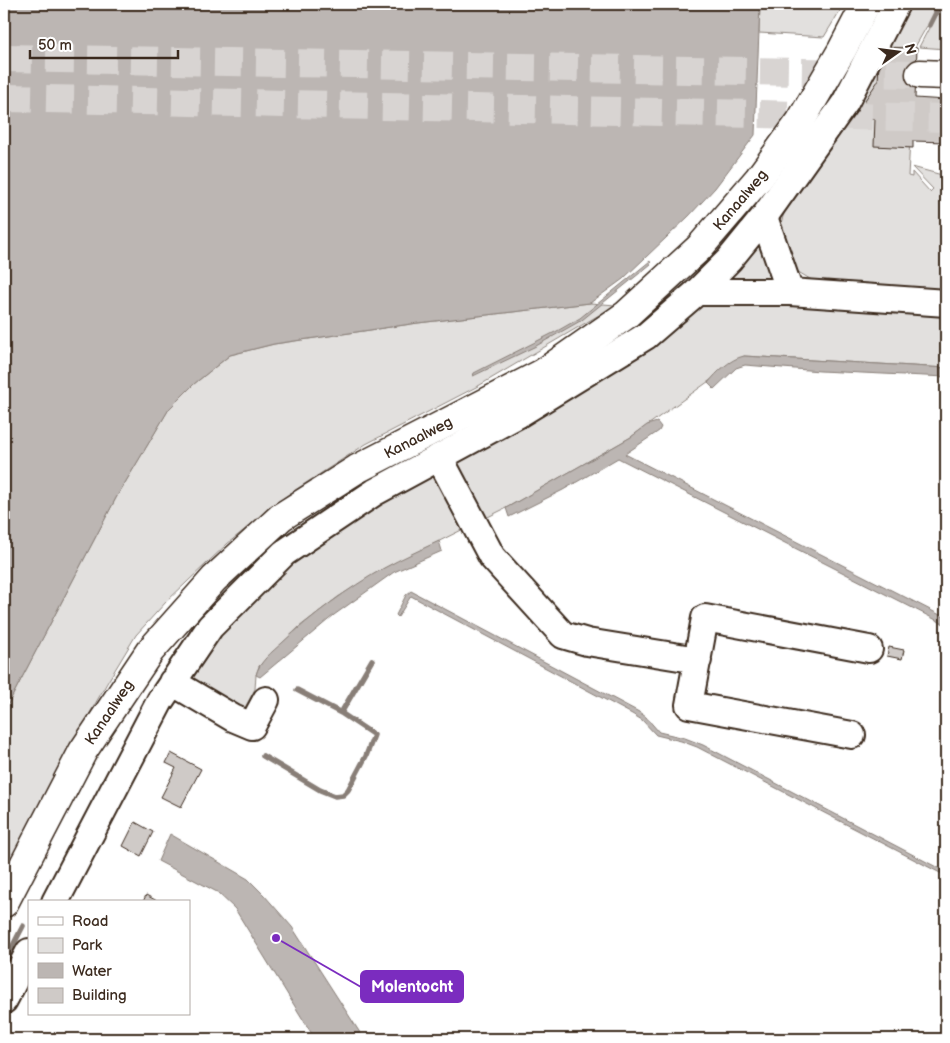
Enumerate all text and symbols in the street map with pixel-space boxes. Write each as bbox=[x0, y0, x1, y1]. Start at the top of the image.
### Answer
scale bar bbox=[30, 28, 178, 60]
north arrow bbox=[872, 28, 922, 78]
text: 50 m bbox=[38, 36, 72, 55]
text: N bbox=[901, 42, 920, 56]
street label: Kanaalweg bbox=[709, 166, 772, 235]
street label: Kanaalweg bbox=[381, 412, 456, 463]
street label: Kanaalweg bbox=[81, 676, 138, 749]
legend bbox=[28, 900, 190, 1016]
text: Road bbox=[72, 912, 108, 931]
text: Park bbox=[72, 936, 103, 955]
text: Water bbox=[72, 962, 112, 981]
callout: Molentocht bbox=[361, 971, 463, 1002]
text: Molentocht bbox=[371, 978, 454, 997]
text: Building bbox=[72, 986, 127, 1005]

